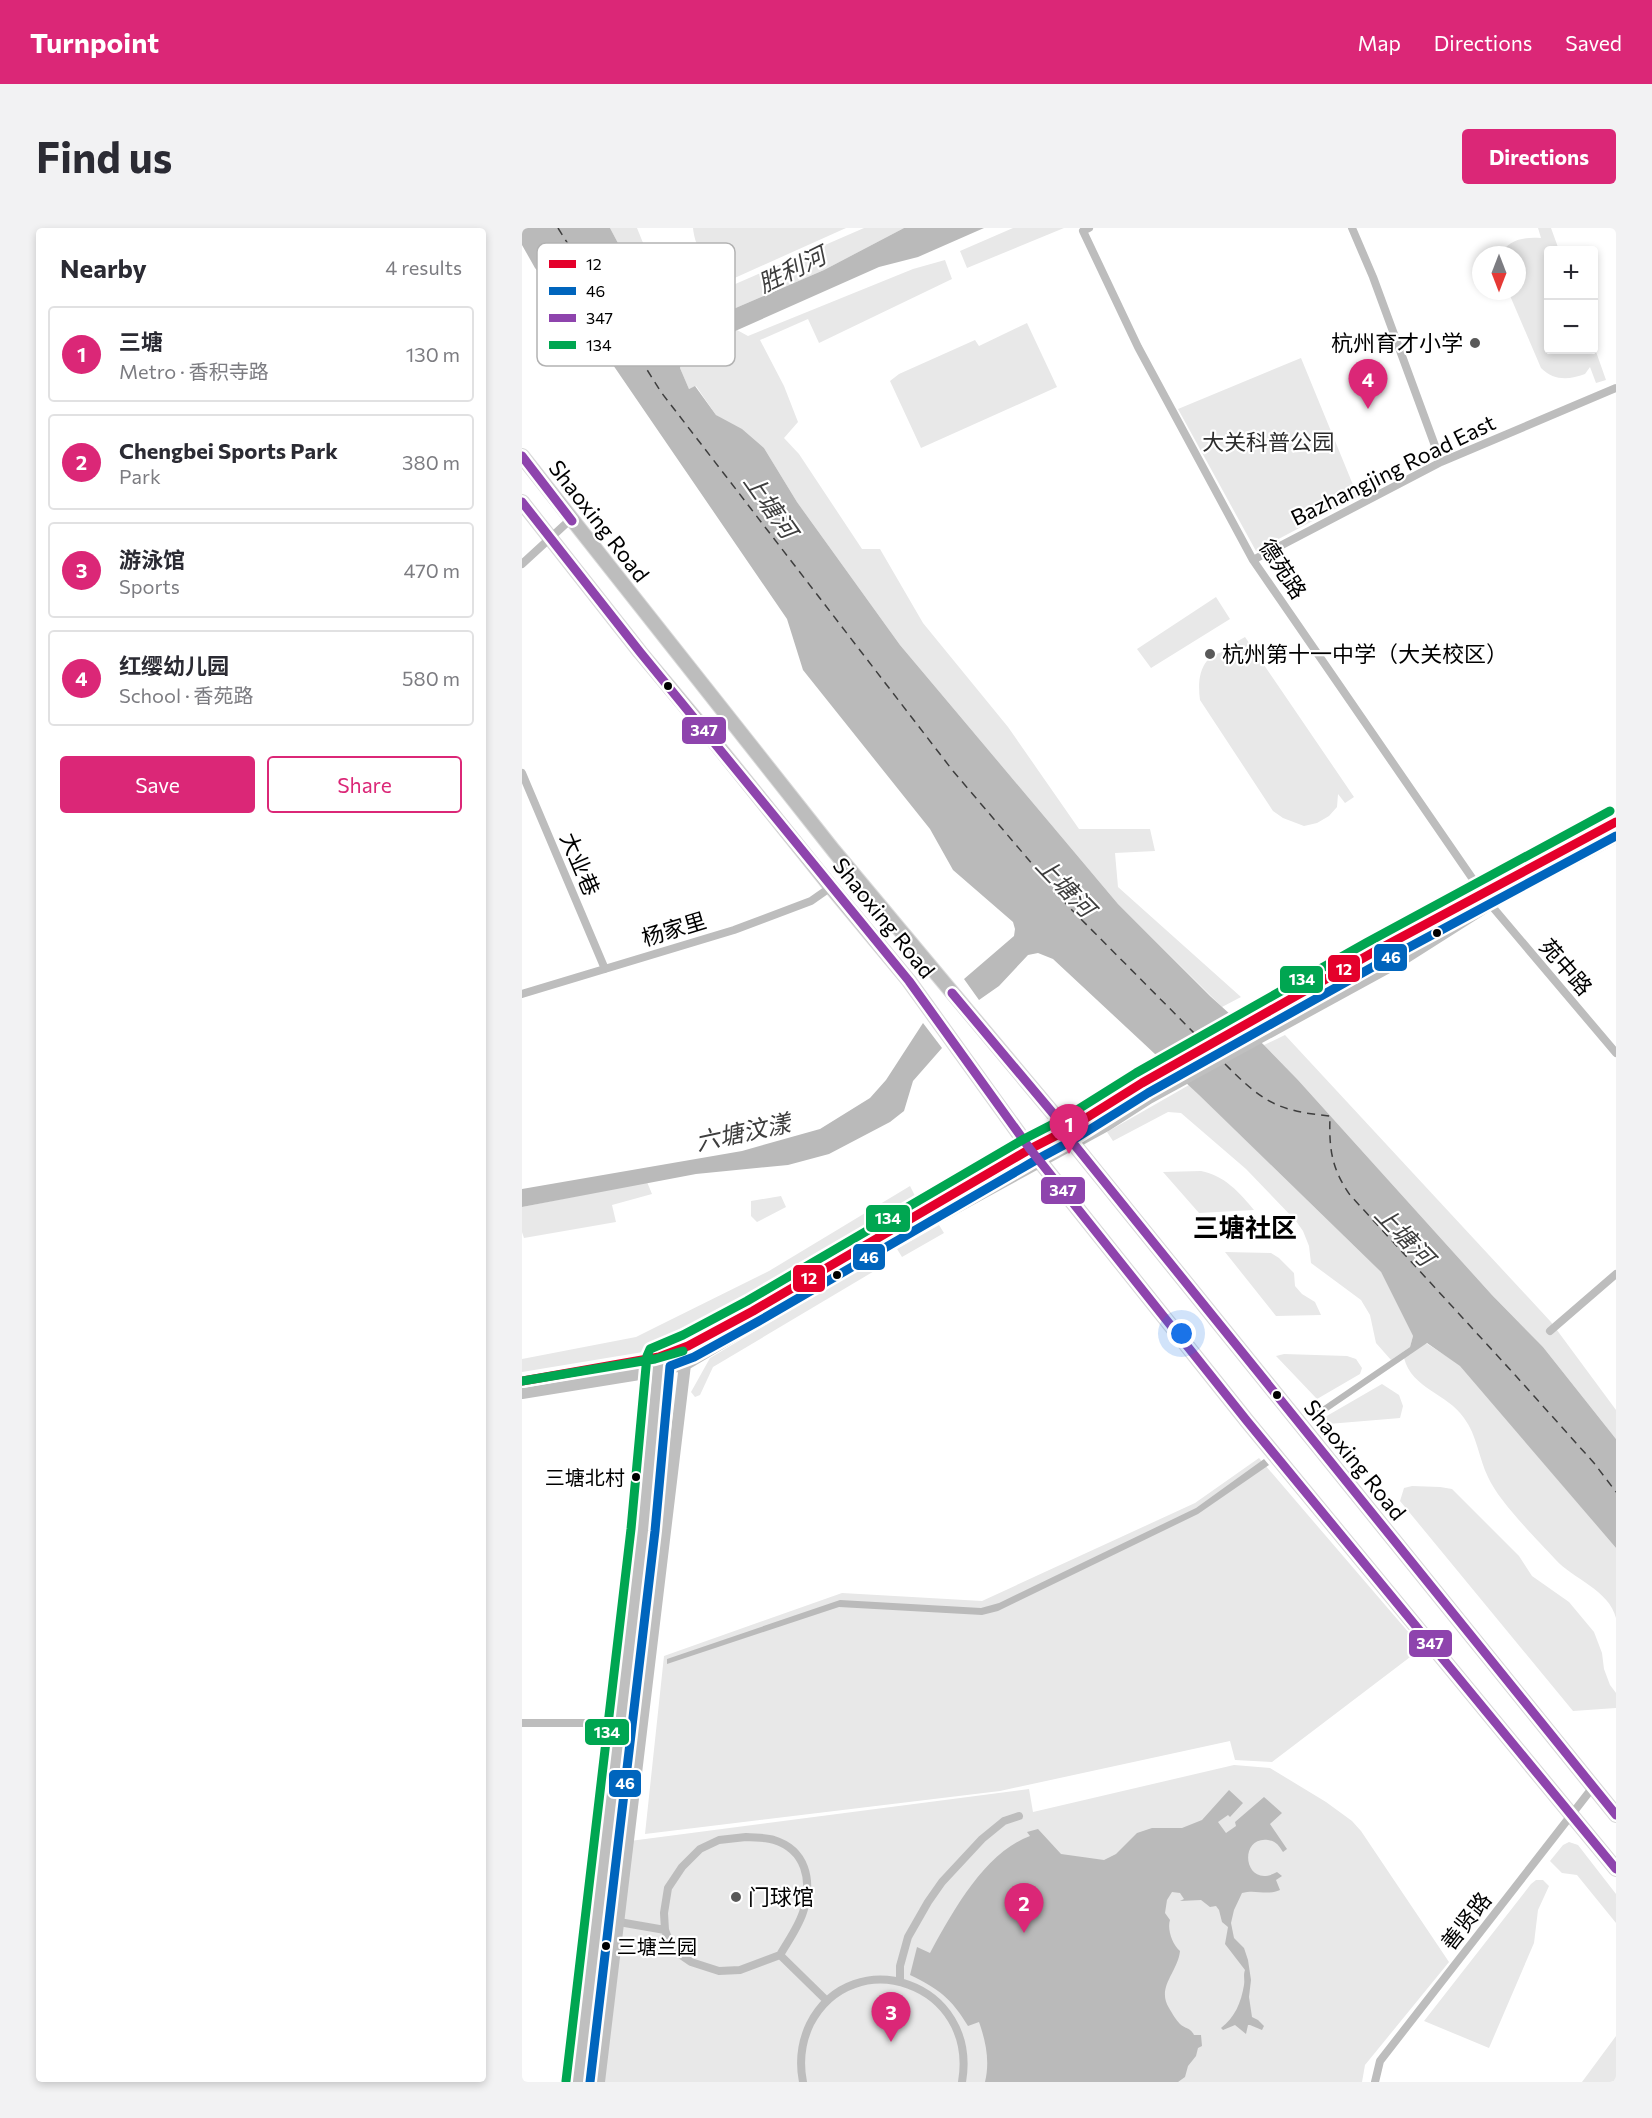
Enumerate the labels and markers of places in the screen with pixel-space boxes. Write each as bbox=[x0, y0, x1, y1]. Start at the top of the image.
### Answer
place label: 杭州育才小学 bbox=[1331, 329, 1463, 356]
marker: 杭州育才小学 bbox=[1468, 336, 1482, 350]
pin: 4 bbox=[1348, 360, 1388, 409]
place label: 杭州第十一中学（大关校区） bbox=[1222, 640, 1508, 667]
marker: 杭州第十一中学（大关校区） bbox=[1203, 647, 1217, 661]
unlabelled marker bbox=[662, 680, 674, 692]
unlabelled marker bbox=[1431, 927, 1443, 939]
pin: 1 bbox=[1050, 1104, 1088, 1154]
unlabelled marker bbox=[831, 1269, 843, 1281]
unlabelled marker bbox=[1271, 1389, 1283, 1401]
place label: 三塘北村 bbox=[545, 1465, 625, 1489]
marker: 三塘北村 bbox=[630, 1471, 642, 1483]
place label: 门球馆 bbox=[748, 1883, 814, 1910]
pin: 2 bbox=[1004, 1884, 1044, 1933]
marker: 门球馆 bbox=[729, 1890, 743, 1904]
place label: 三塘兰园 bbox=[617, 1934, 697, 1958]
marker: 三塘兰园 bbox=[600, 1940, 612, 1952]
pin: 3 bbox=[872, 1992, 910, 2042]

